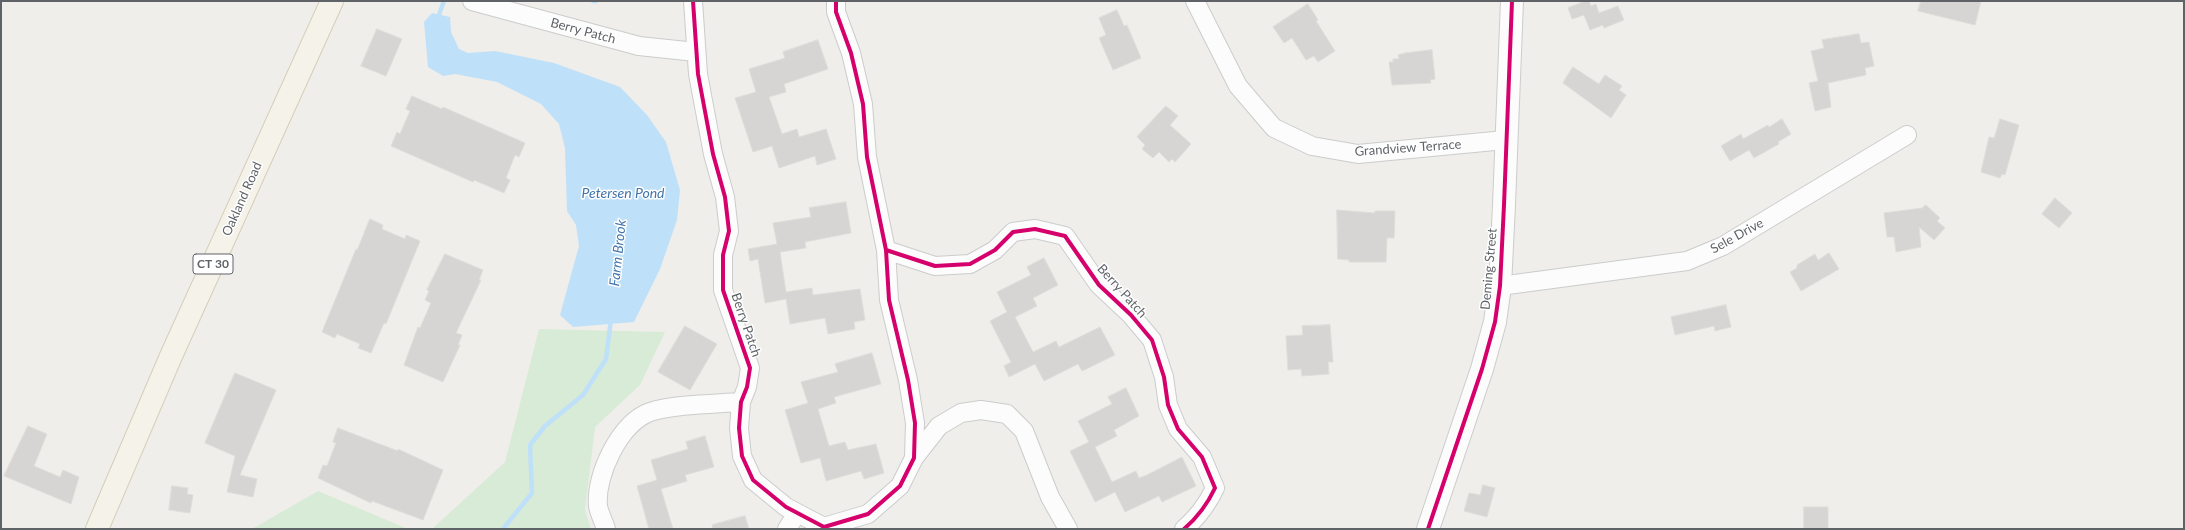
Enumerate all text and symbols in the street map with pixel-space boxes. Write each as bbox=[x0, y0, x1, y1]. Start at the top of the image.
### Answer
street label: Berry Patch bbox=[549, 15, 617, 47]
street label: Grandview Terrace bbox=[1354, 136, 1462, 160]
street label: Oakland Road bbox=[219, 160, 265, 238]
water label: Petersen Pond bbox=[581, 185, 665, 201]
street label: Sele Drive bbox=[1708, 215, 1766, 257]
water label: Farm Brook bbox=[606, 219, 630, 287]
street label: Deming Street bbox=[1478, 227, 1500, 311]
road number: CT 30 bbox=[193, 254, 233, 274]
street label: Berry Patch bbox=[1094, 261, 1150, 321]
street label: Berry Patch bbox=[728, 291, 764, 359]

